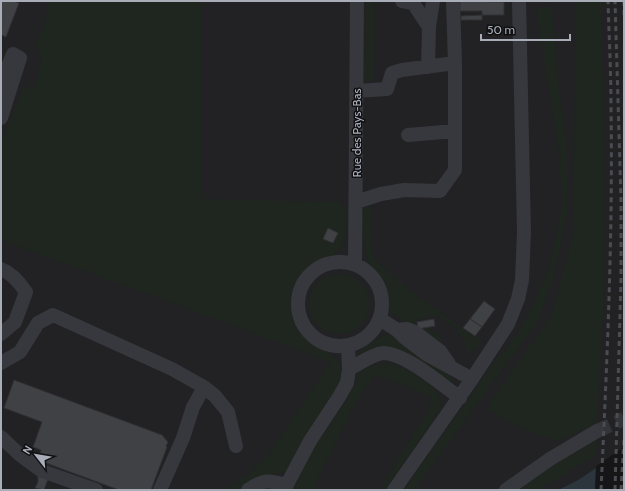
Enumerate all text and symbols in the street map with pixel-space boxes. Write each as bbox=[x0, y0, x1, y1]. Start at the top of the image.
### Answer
scale bar bbox=[481, 16, 570, 42]
text: 50 m bbox=[487, 22, 515, 37]
street label: Rue des Pays-Bas bbox=[349, 89, 364, 177]
north arrow bbox=[16, 435, 56, 475]
text: N bbox=[19, 443, 35, 457]

